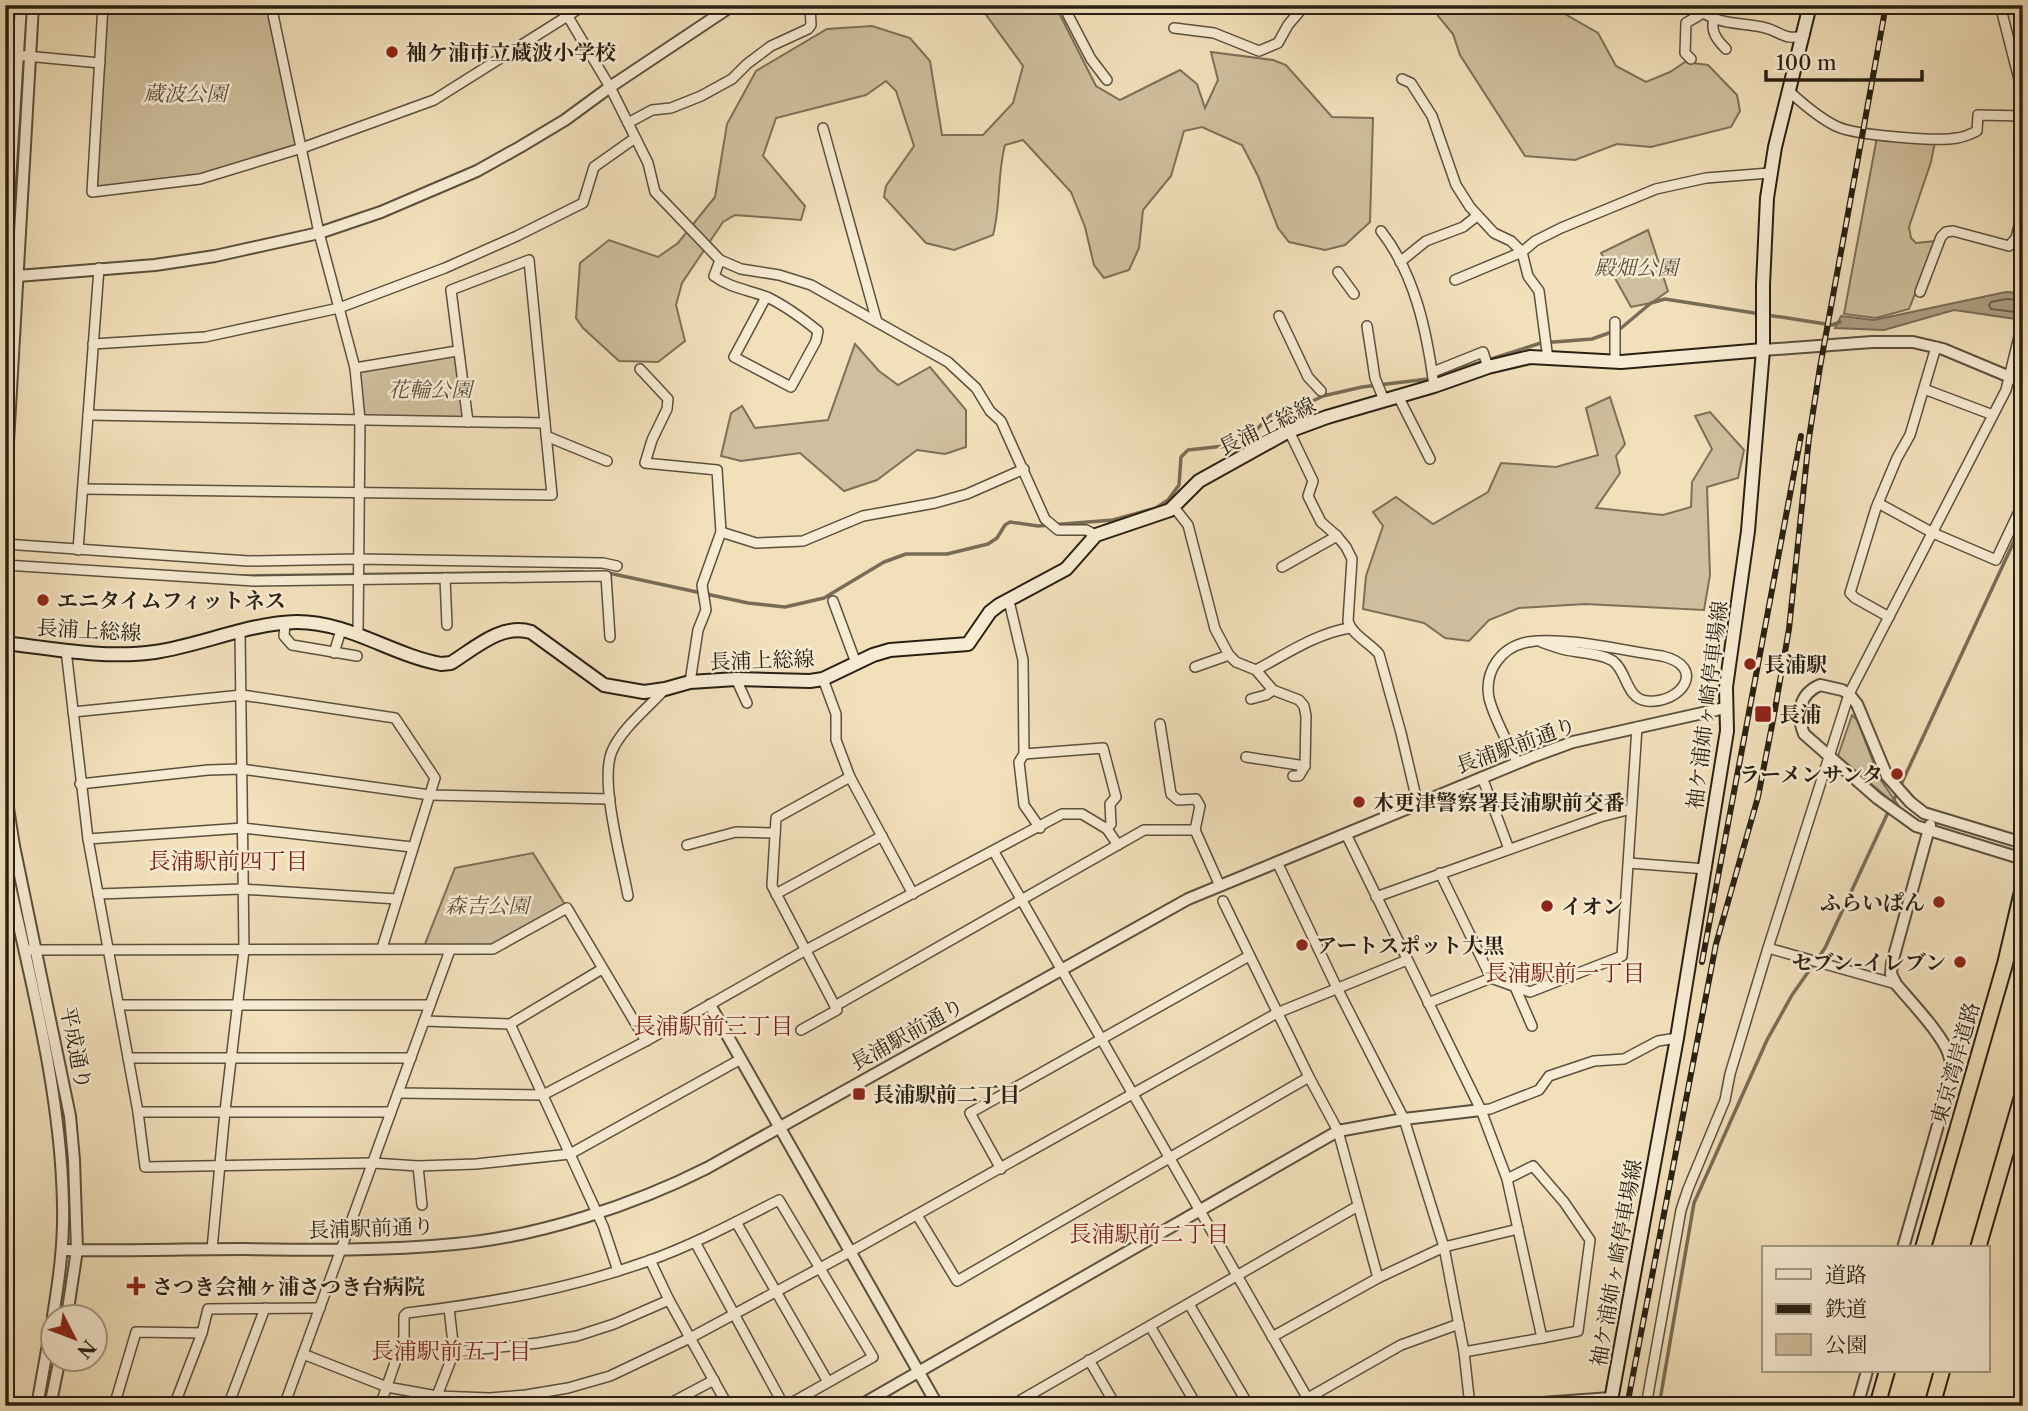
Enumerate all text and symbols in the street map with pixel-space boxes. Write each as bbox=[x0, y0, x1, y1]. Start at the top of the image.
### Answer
scale bar bbox=[1766, 38, 1921, 82]
place label: 袖ケ浦市立蔵波小学校 bbox=[406, 40, 616, 65]
marker: 袖ケ浦市立蔵波小学校 bbox=[384, 44, 400, 60]
text: 100 m bbox=[1776, 50, 1837, 75]
park label: 蔵波公園 bbox=[143, 81, 230, 106]
park label: 殿畑公園 bbox=[1594, 255, 1681, 280]
park label: 花輪公園 bbox=[388, 377, 475, 402]
street label: 長浦上総線 bbox=[1214, 392, 1320, 460]
place label: エニタイムフィットネス bbox=[57, 588, 286, 613]
marker: エニタイムフィットネス bbox=[35, 592, 51, 608]
street label: 袖ケ浦姉ヶ崎停車場線 bbox=[1682, 599, 1732, 811]
street label: 長浦上総線 bbox=[36, 615, 142, 645]
street label: 長浦上総線 bbox=[709, 646, 815, 674]
place label: 長浦駅 bbox=[1764, 652, 1827, 677]
marker: 長浦駅 bbox=[1742, 656, 1758, 672]
place label: 長浦 bbox=[1779, 702, 1821, 727]
marker: 長浦 bbox=[1753, 704, 1773, 724]
street label: 長浦駅前通り bbox=[1453, 712, 1579, 778]
place label: ラーメンサンタ bbox=[1739, 762, 1883, 787]
marker: ラーメンサンタ bbox=[1889, 766, 1905, 782]
place label: 木更津警察署長浦駅前交番 bbox=[1373, 790, 1625, 815]
marker: 木更津警察署長浦駅前交番 bbox=[1351, 794, 1367, 810]
district label: 長浦駅前四丁目 bbox=[148, 847, 309, 875]
place label: ふらいぱん bbox=[1820, 890, 1925, 915]
park label: 森吉公園 bbox=[445, 893, 532, 918]
place label: イオン bbox=[1561, 894, 1623, 919]
marker: ふらいぱん bbox=[1931, 894, 1947, 910]
marker: イオン bbox=[1539, 898, 1555, 914]
place label: アートスポット大黒 bbox=[1316, 933, 1504, 958]
marker: アートスポット大黒 bbox=[1294, 937, 1310, 953]
place label: セブン-イレブン bbox=[1791, 950, 1946, 975]
marker: セブン-イレブン bbox=[1952, 954, 1968, 970]
district label: 長浦駅前一丁目 bbox=[1485, 959, 1646, 987]
street label: 長浦駅前通り bbox=[846, 993, 968, 1075]
street label: 東京湾岸道路 bbox=[1926, 999, 1984, 1127]
street label: 平成通り bbox=[56, 1004, 96, 1092]
district label: 長浦駅前三丁目 bbox=[633, 1012, 794, 1040]
place label: 長浦駅前二丁目 bbox=[873, 1082, 1020, 1107]
marker: 長浦駅前二丁目 bbox=[851, 1086, 867, 1102]
street label: 袖ケ浦姉ヶ崎停車場線 bbox=[1585, 1157, 1647, 1369]
street label: 長浦駅前通り bbox=[308, 1213, 434, 1243]
district label: 長浦駅前二丁目 bbox=[1069, 1220, 1230, 1248]
legend bbox=[1762, 1246, 1990, 1372]
text: 道路 bbox=[1825, 1262, 1867, 1287]
place label: さつき会袖ヶ浦さつき台病院 bbox=[152, 1274, 425, 1299]
marker: さつき会袖ヶ浦さつき台病院 bbox=[126, 1276, 146, 1296]
text: 鉄道 bbox=[1825, 1296, 1867, 1321]
north arrow bbox=[38, 1302, 108, 1372]
text: 公園 bbox=[1825, 1332, 1867, 1357]
text: N bbox=[72, 1335, 100, 1363]
district label: 長浦駅前五丁目 bbox=[371, 1337, 532, 1365]

